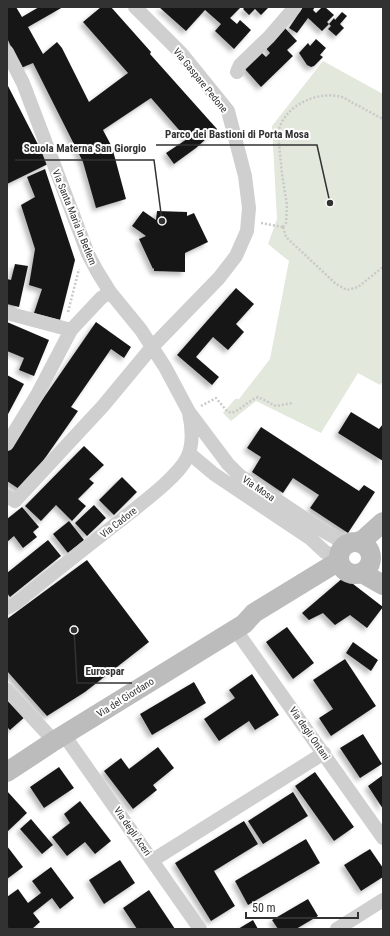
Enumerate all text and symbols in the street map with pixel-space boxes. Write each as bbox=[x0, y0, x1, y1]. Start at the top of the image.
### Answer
street label: Via Gaspare Pedone bbox=[171, 46, 230, 115]
callout: Parco dei Bastioni di Porta Mosa bbox=[156, 122, 317, 145]
text: Parco dei Bastioni di Porta Mosa bbox=[165, 128, 309, 141]
callout: Scuola Materna San Giorgio bbox=[15, 137, 154, 160]
text: Scuola Materna San Giorgio bbox=[24, 142, 147, 155]
street label: Via Santa Maria in Betlem bbox=[50, 168, 99, 266]
street label: Via Mosa bbox=[240, 474, 277, 503]
street label: Via Cadore bbox=[98, 505, 139, 540]
callout: Eurospar bbox=[77, 660, 132, 683]
text: Eurospar bbox=[86, 665, 125, 678]
street label: Via del Giordano bbox=[95, 676, 156, 719]
street label: Via degli Ontani bbox=[287, 705, 332, 762]
street label: Via degli Aceri bbox=[112, 805, 153, 858]
scale bar bbox=[246, 894, 358, 920]
text: 50 m bbox=[252, 901, 276, 915]

